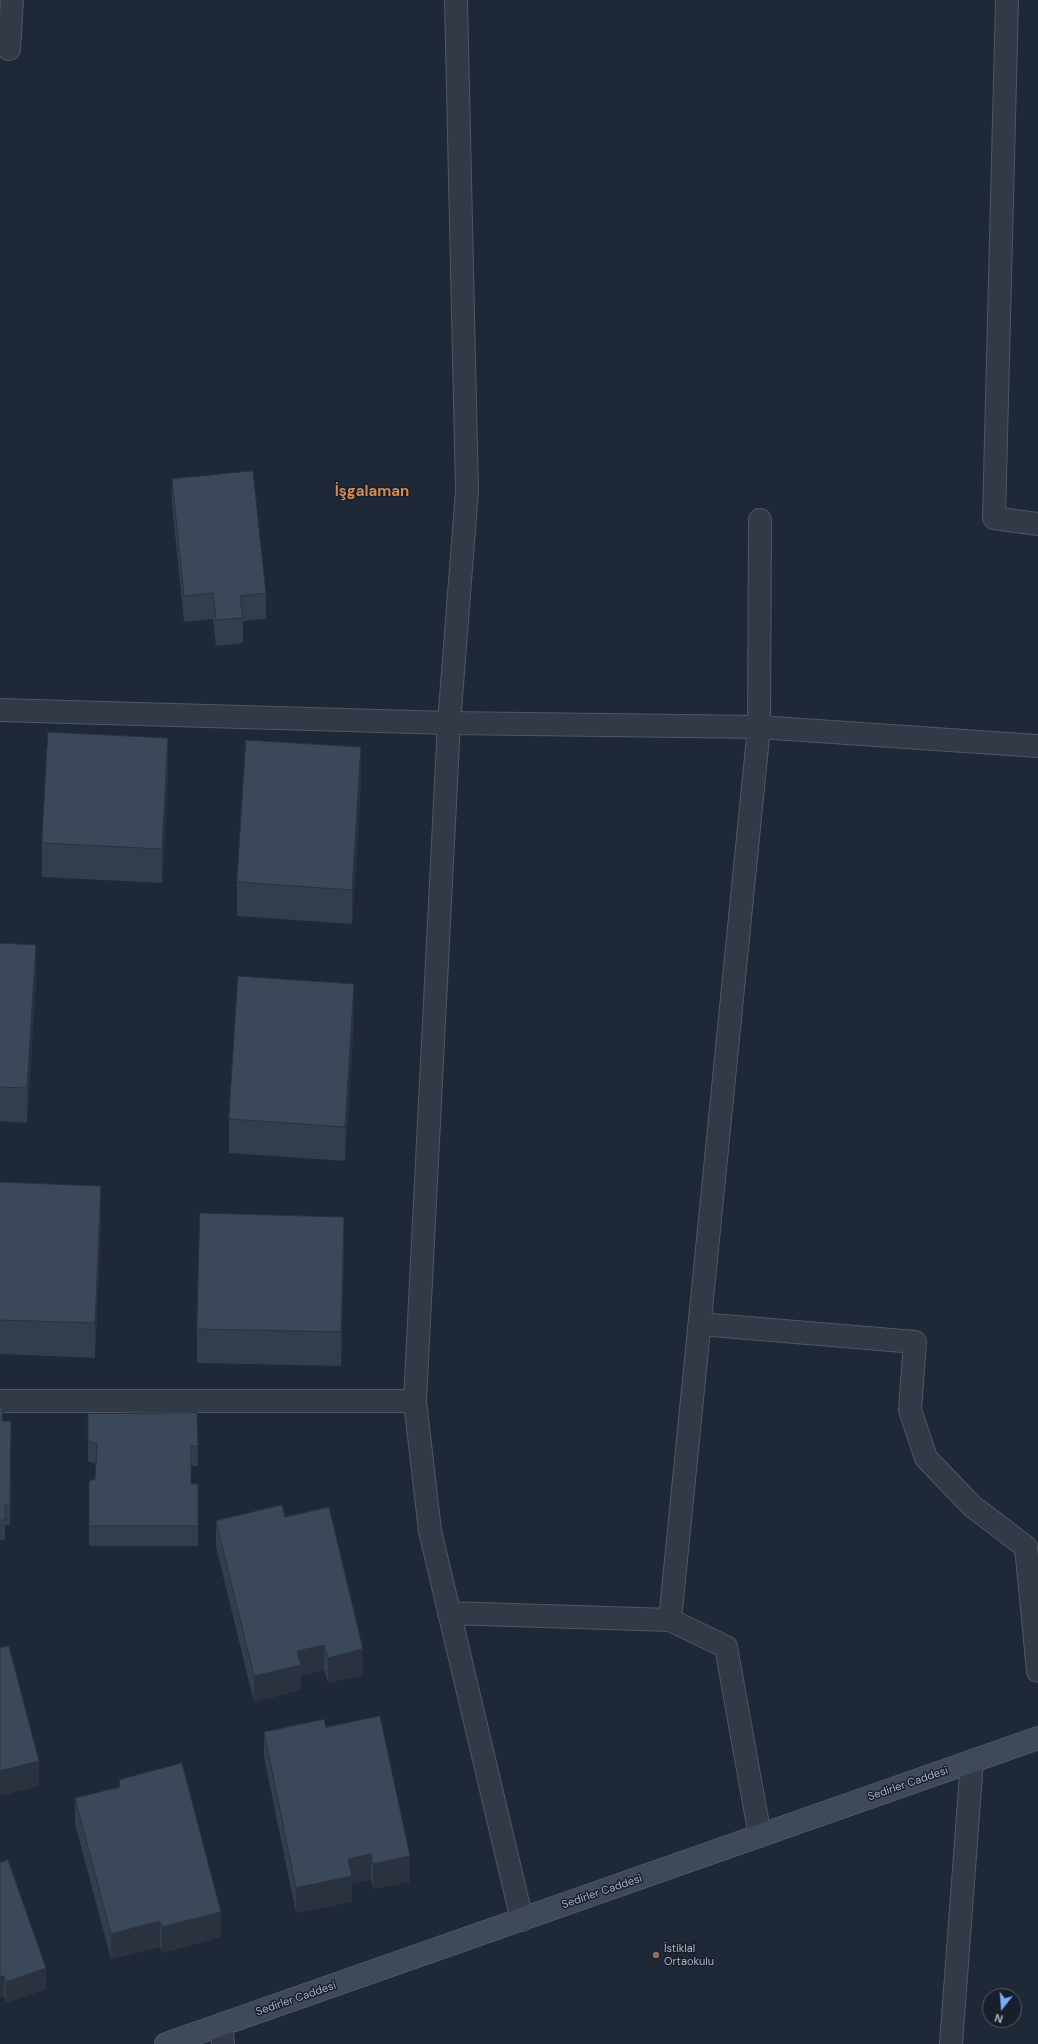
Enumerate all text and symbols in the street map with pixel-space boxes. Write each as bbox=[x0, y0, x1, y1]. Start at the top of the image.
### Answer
district label: İşgalaman bbox=[335, 483, 409, 501]
street label: Sedirler Caddesi bbox=[866, 1764, 950, 1804]
street label: Sedirler Caddesi bbox=[560, 1872, 644, 1912]
place label: İstiklal Ortaokulu bbox=[664, 1942, 714, 1968]
marker: İstiklal Ortaokulu bbox=[651, 1950, 661, 1960]
street label: Sedirler Caddesi bbox=[254, 1979, 338, 2019]
north arrow bbox=[982, 1988, 1022, 2028]
text: N bbox=[993, 2011, 1005, 2026]

